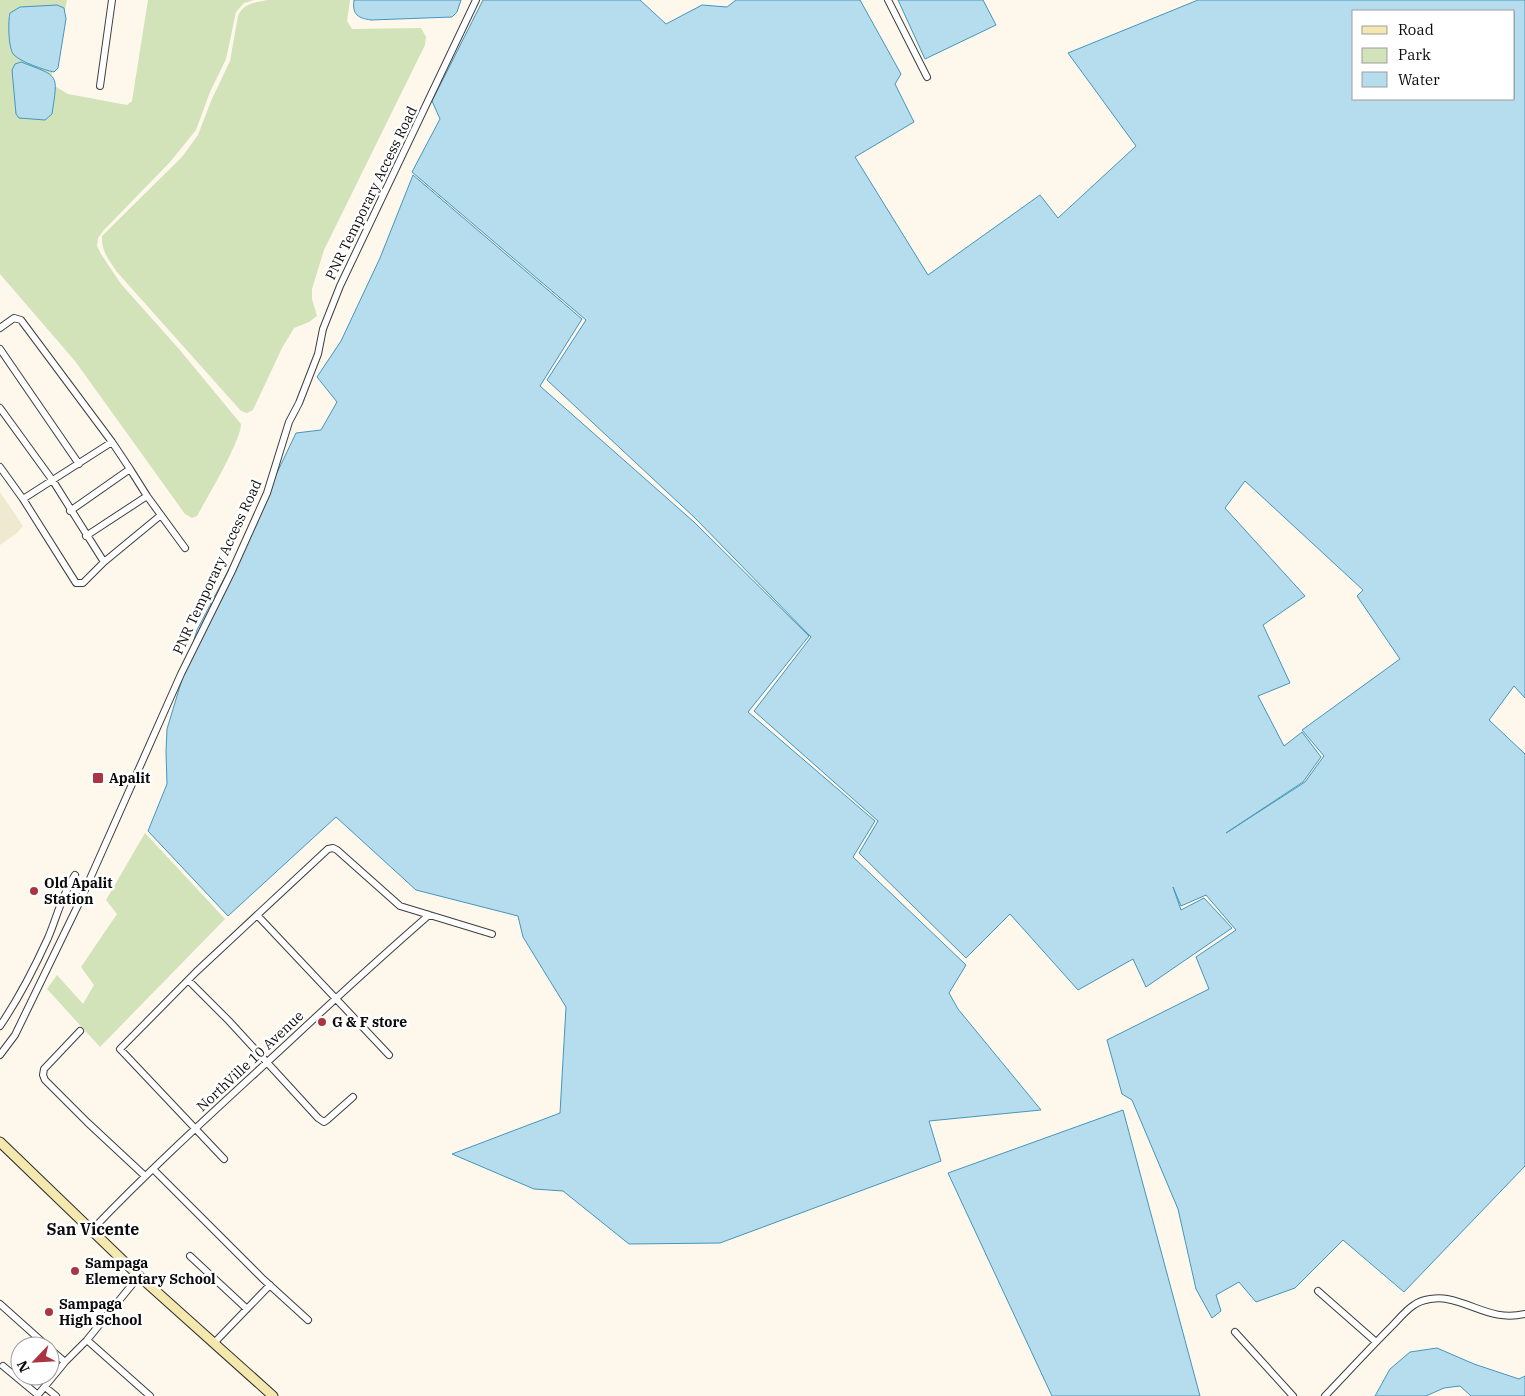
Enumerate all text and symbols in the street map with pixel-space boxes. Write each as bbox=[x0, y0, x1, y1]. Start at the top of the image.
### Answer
legend bbox=[1352, 10, 1515, 100]
text: Road bbox=[1398, 20, 1434, 39]
text: Park bbox=[1398, 45, 1431, 64]
text: Water bbox=[1398, 70, 1440, 89]
street label: PNR Temporary Access Road bbox=[321, 103, 421, 283]
street label: PNR Temporary Access Road bbox=[169, 476, 266, 657]
place label: Apalit bbox=[109, 769, 150, 787]
marker: Apalit bbox=[91, 771, 105, 785]
place label: Old Apalit Station bbox=[44, 874, 112, 908]
marker: Old Apalit Station bbox=[28, 885, 40, 897]
street label: NorthVille 10 Avenue bbox=[193, 1007, 307, 1115]
place label: G & F store bbox=[332, 1013, 407, 1031]
marker: G & F store bbox=[316, 1016, 328, 1028]
district label: San Vicente bbox=[47, 1219, 139, 1239]
place label: Sampaga Elementary School bbox=[85, 1254, 216, 1288]
marker: Sampaga Elementary School bbox=[69, 1265, 81, 1277]
place label: Sampaga High School bbox=[59, 1295, 142, 1329]
marker: Sampaga High School bbox=[43, 1306, 55, 1318]
north arrow bbox=[10, 1336, 60, 1386]
text: N bbox=[13, 1358, 34, 1375]

